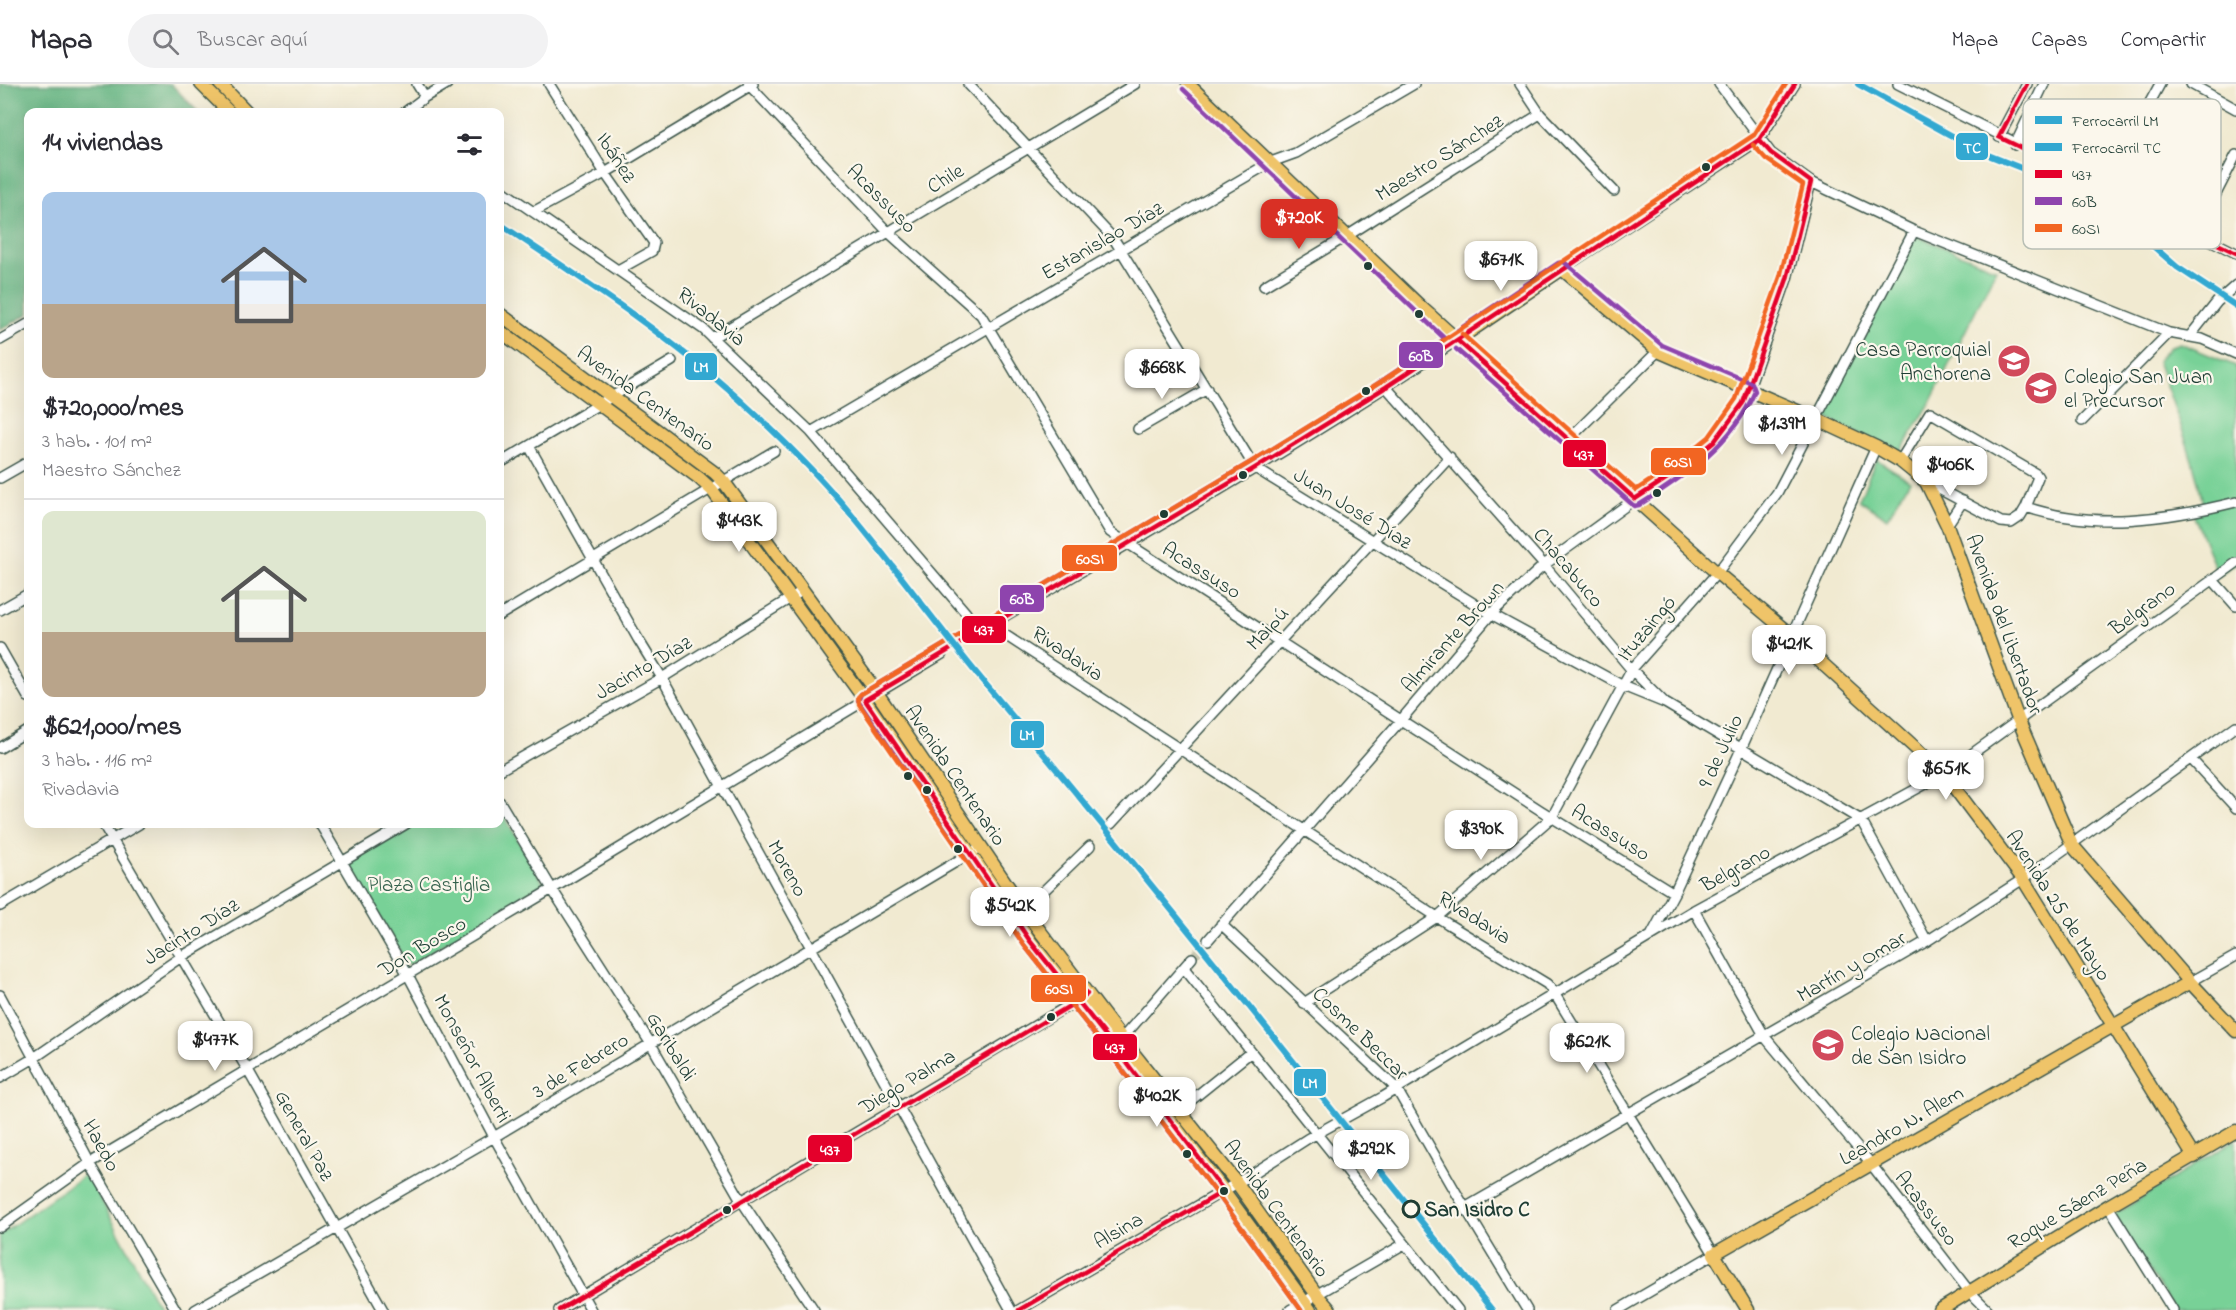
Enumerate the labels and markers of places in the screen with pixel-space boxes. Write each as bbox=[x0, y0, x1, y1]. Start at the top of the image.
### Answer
unlabelled marker bbox=[1700, 161, 1712, 173]
pin: $720K bbox=[1257, 199, 1341, 250]
pin: $671K bbox=[1459, 241, 1543, 292]
unlabelled marker bbox=[1362, 260, 1374, 272]
unlabelled marker bbox=[1413, 308, 1425, 320]
place label: Casa Parroquial Anchorena bbox=[1855, 336, 1991, 390]
school or university icon: Casa Parroquial Anchorena bbox=[1996, 343, 2032, 379]
pin: $668K bbox=[1120, 349, 1204, 400]
place label: Colegio San Juan el Precursor bbox=[2064, 363, 2212, 417]
school or university icon: Colegio San Juan el Precursor bbox=[2023, 370, 2059, 406]
unlabelled marker bbox=[1360, 385, 1372, 397]
pin: $1.39M bbox=[1733, 405, 1831, 456]
pin: $406K bbox=[1908, 446, 1992, 497]
unlabelled marker bbox=[1237, 469, 1249, 481]
unlabelled marker bbox=[1651, 487, 1663, 499]
pin: $443K bbox=[697, 502, 781, 553]
unlabelled marker bbox=[1158, 508, 1170, 520]
pin: $421K bbox=[1747, 625, 1831, 676]
pin: $651K bbox=[1904, 750, 1988, 801]
unlabelled marker bbox=[902, 770, 914, 782]
unlabelled marker bbox=[921, 784, 933, 796]
pin: $390K bbox=[1439, 810, 1523, 861]
unlabelled marker bbox=[952, 843, 964, 855]
pin: $542K bbox=[968, 887, 1052, 938]
unlabelled marker bbox=[1045, 1011, 1057, 1023]
place label: Colegio Nacional de San Isidro bbox=[1851, 1020, 1990, 1074]
pin: $477K bbox=[173, 1021, 257, 1072]
pin: $621K bbox=[1545, 1023, 1629, 1074]
school or university icon: Colegio Nacional de San Isidro bbox=[1810, 1027, 1846, 1063]
pin: $402K bbox=[1115, 1077, 1199, 1128]
pin: $292K bbox=[1329, 1130, 1413, 1181]
unlabelled marker bbox=[1181, 1148, 1193, 1160]
unlabelled marker bbox=[1218, 1185, 1230, 1197]
place label: San Isidro C bbox=[1424, 1196, 1530, 1226]
marker: San Isidro C bbox=[1402, 1200, 1420, 1218]
unlabelled marker bbox=[721, 1204, 733, 1216]

